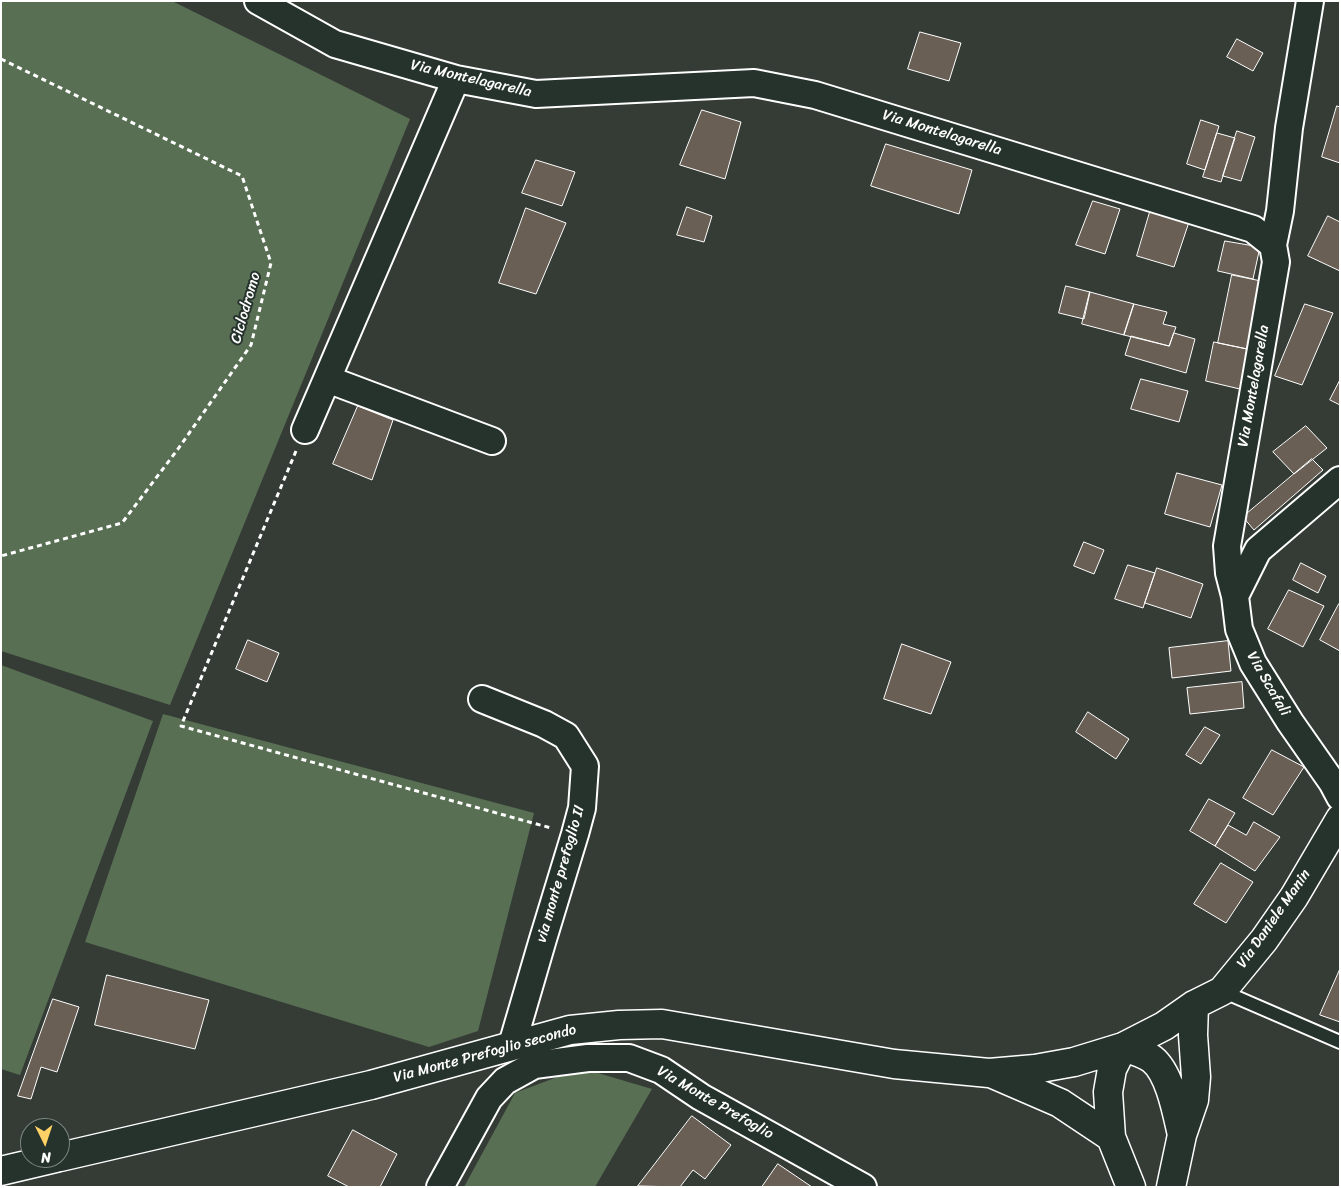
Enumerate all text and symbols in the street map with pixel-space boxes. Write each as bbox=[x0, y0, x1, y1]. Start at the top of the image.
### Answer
street label: Via Montelagarella bbox=[409, 56, 533, 102]
street label: Via Montelagarella bbox=[880, 106, 1004, 160]
street label: Ciclodromo bbox=[227, 270, 265, 346]
street label: Via Montelagarella bbox=[1234, 324, 1274, 448]
street label: Via Scafali bbox=[1242, 649, 1294, 719]
street label: via monte prefoglio II bbox=[533, 804, 589, 944]
street label: Via Daniele Manin bbox=[1233, 866, 1315, 972]
street label: Via Monte Prefoglio secondo bbox=[392, 1021, 578, 1087]
street label: Via Monte Prefoglio bbox=[654, 1062, 776, 1144]
north arrow bbox=[20, 1118, 70, 1168]
text: N bbox=[40, 1145, 52, 1170]

